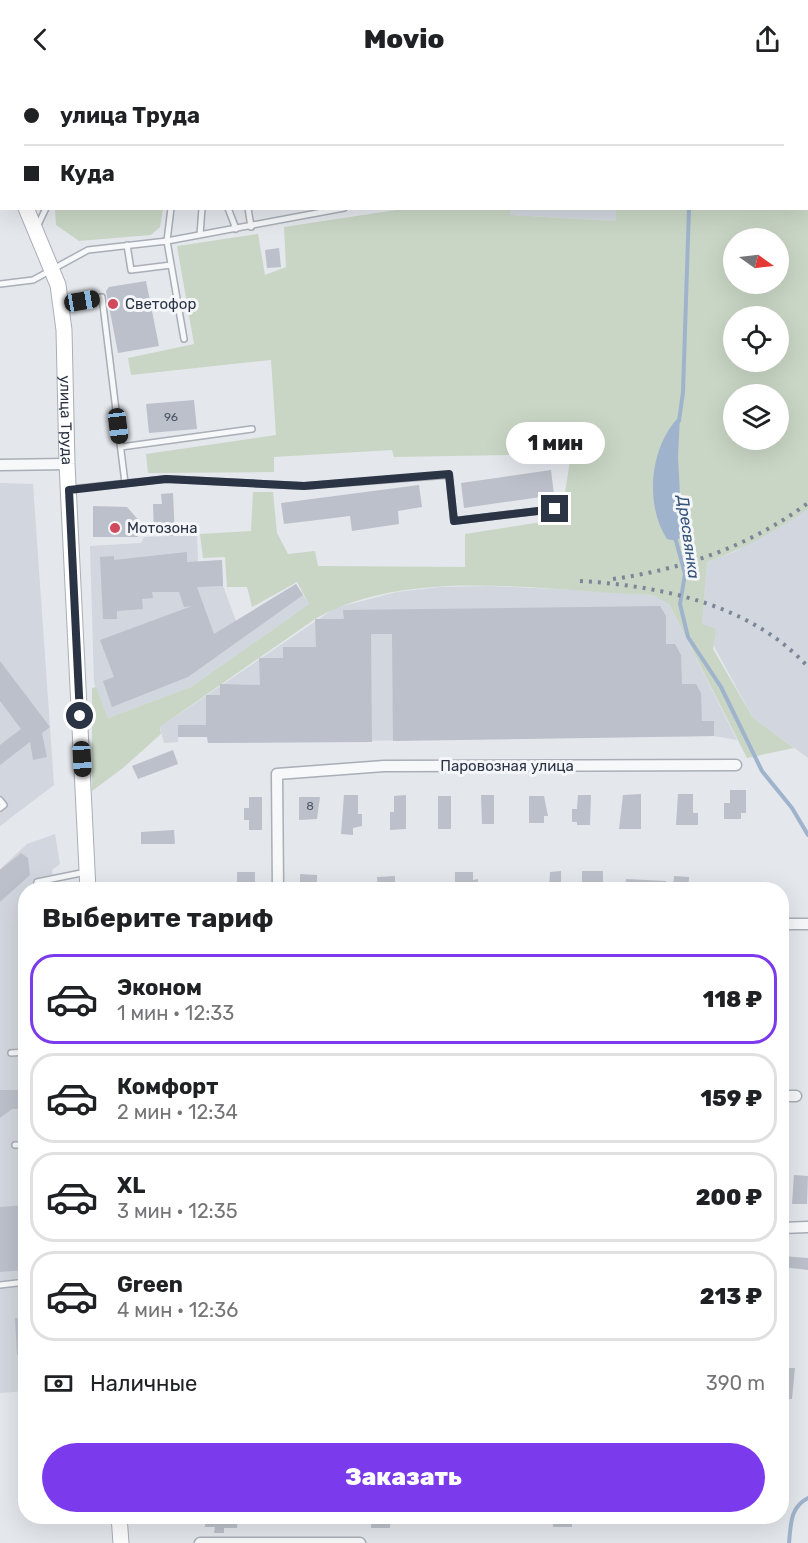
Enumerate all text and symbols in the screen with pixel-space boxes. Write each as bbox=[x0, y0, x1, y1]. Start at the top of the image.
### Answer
icon: back bbox=[24, 23, 57, 56]
text: Movio bbox=[364, 23, 444, 55]
icon: share bbox=[751, 23, 784, 56]
text: улица Труда bbox=[60, 102, 200, 129]
text: Куда bbox=[60, 160, 115, 187]
north arrow bbox=[723, 228, 789, 294]
map controls bbox=[723, 228, 789, 450]
car bbox=[63, 289, 101, 313]
place label: Светофор bbox=[125, 295, 196, 313]
marker: Светофор bbox=[106, 297, 120, 311]
button: locate bbox=[723, 306, 789, 372]
street label: улица Труда bbox=[56, 375, 76, 465]
button: layers bbox=[723, 384, 789, 450]
car bbox=[107, 407, 129, 445]
house number: 96 bbox=[164, 410, 178, 424]
callout: 1 мин bbox=[506, 422, 604, 464]
text: 1 мин bbox=[528, 431, 583, 455]
water label: Дресвянка bbox=[673, 492, 704, 580]
route end bbox=[541, 495, 568, 522]
place label: Мотозона bbox=[127, 519, 198, 537]
marker: Мотозона bbox=[108, 521, 122, 535]
route start bbox=[66, 702, 93, 729]
car bbox=[72, 741, 92, 777]
street label: Паровозная улица bbox=[440, 757, 574, 775]
house number: 8 bbox=[306, 799, 314, 813]
text: Выберите тариф bbox=[42, 902, 273, 934]
icon: car bbox=[45, 972, 99, 1026]
text: Эконом bbox=[117, 974, 202, 1001]
text: 118 ₽ bbox=[703, 986, 762, 1013]
text: 1 мин · 12:33 bbox=[117, 1001, 234, 1025]
icon: car bbox=[45, 1071, 99, 1125]
text: Комфорт bbox=[117, 1073, 218, 1100]
text: 159 ₽ bbox=[700, 1085, 762, 1112]
text: 2 мин · 12:34 bbox=[117, 1100, 238, 1124]
icon: car bbox=[45, 1170, 99, 1224]
text: XL bbox=[117, 1172, 145, 1199]
text: 200 ₽ bbox=[696, 1184, 762, 1211]
text: 3 мин · 12:35 bbox=[117, 1199, 238, 1223]
icon: car bbox=[45, 1269, 99, 1323]
text: Green bbox=[117, 1271, 183, 1298]
text: 213 ₽ bbox=[700, 1283, 762, 1310]
text: 4 мин · 12:36 bbox=[117, 1298, 238, 1322]
icon: cash bbox=[42, 1367, 75, 1400]
text: Наличные bbox=[90, 1370, 197, 1397]
text: 390 m bbox=[706, 1371, 765, 1395]
button: Заказать bbox=[42, 1443, 765, 1512]

